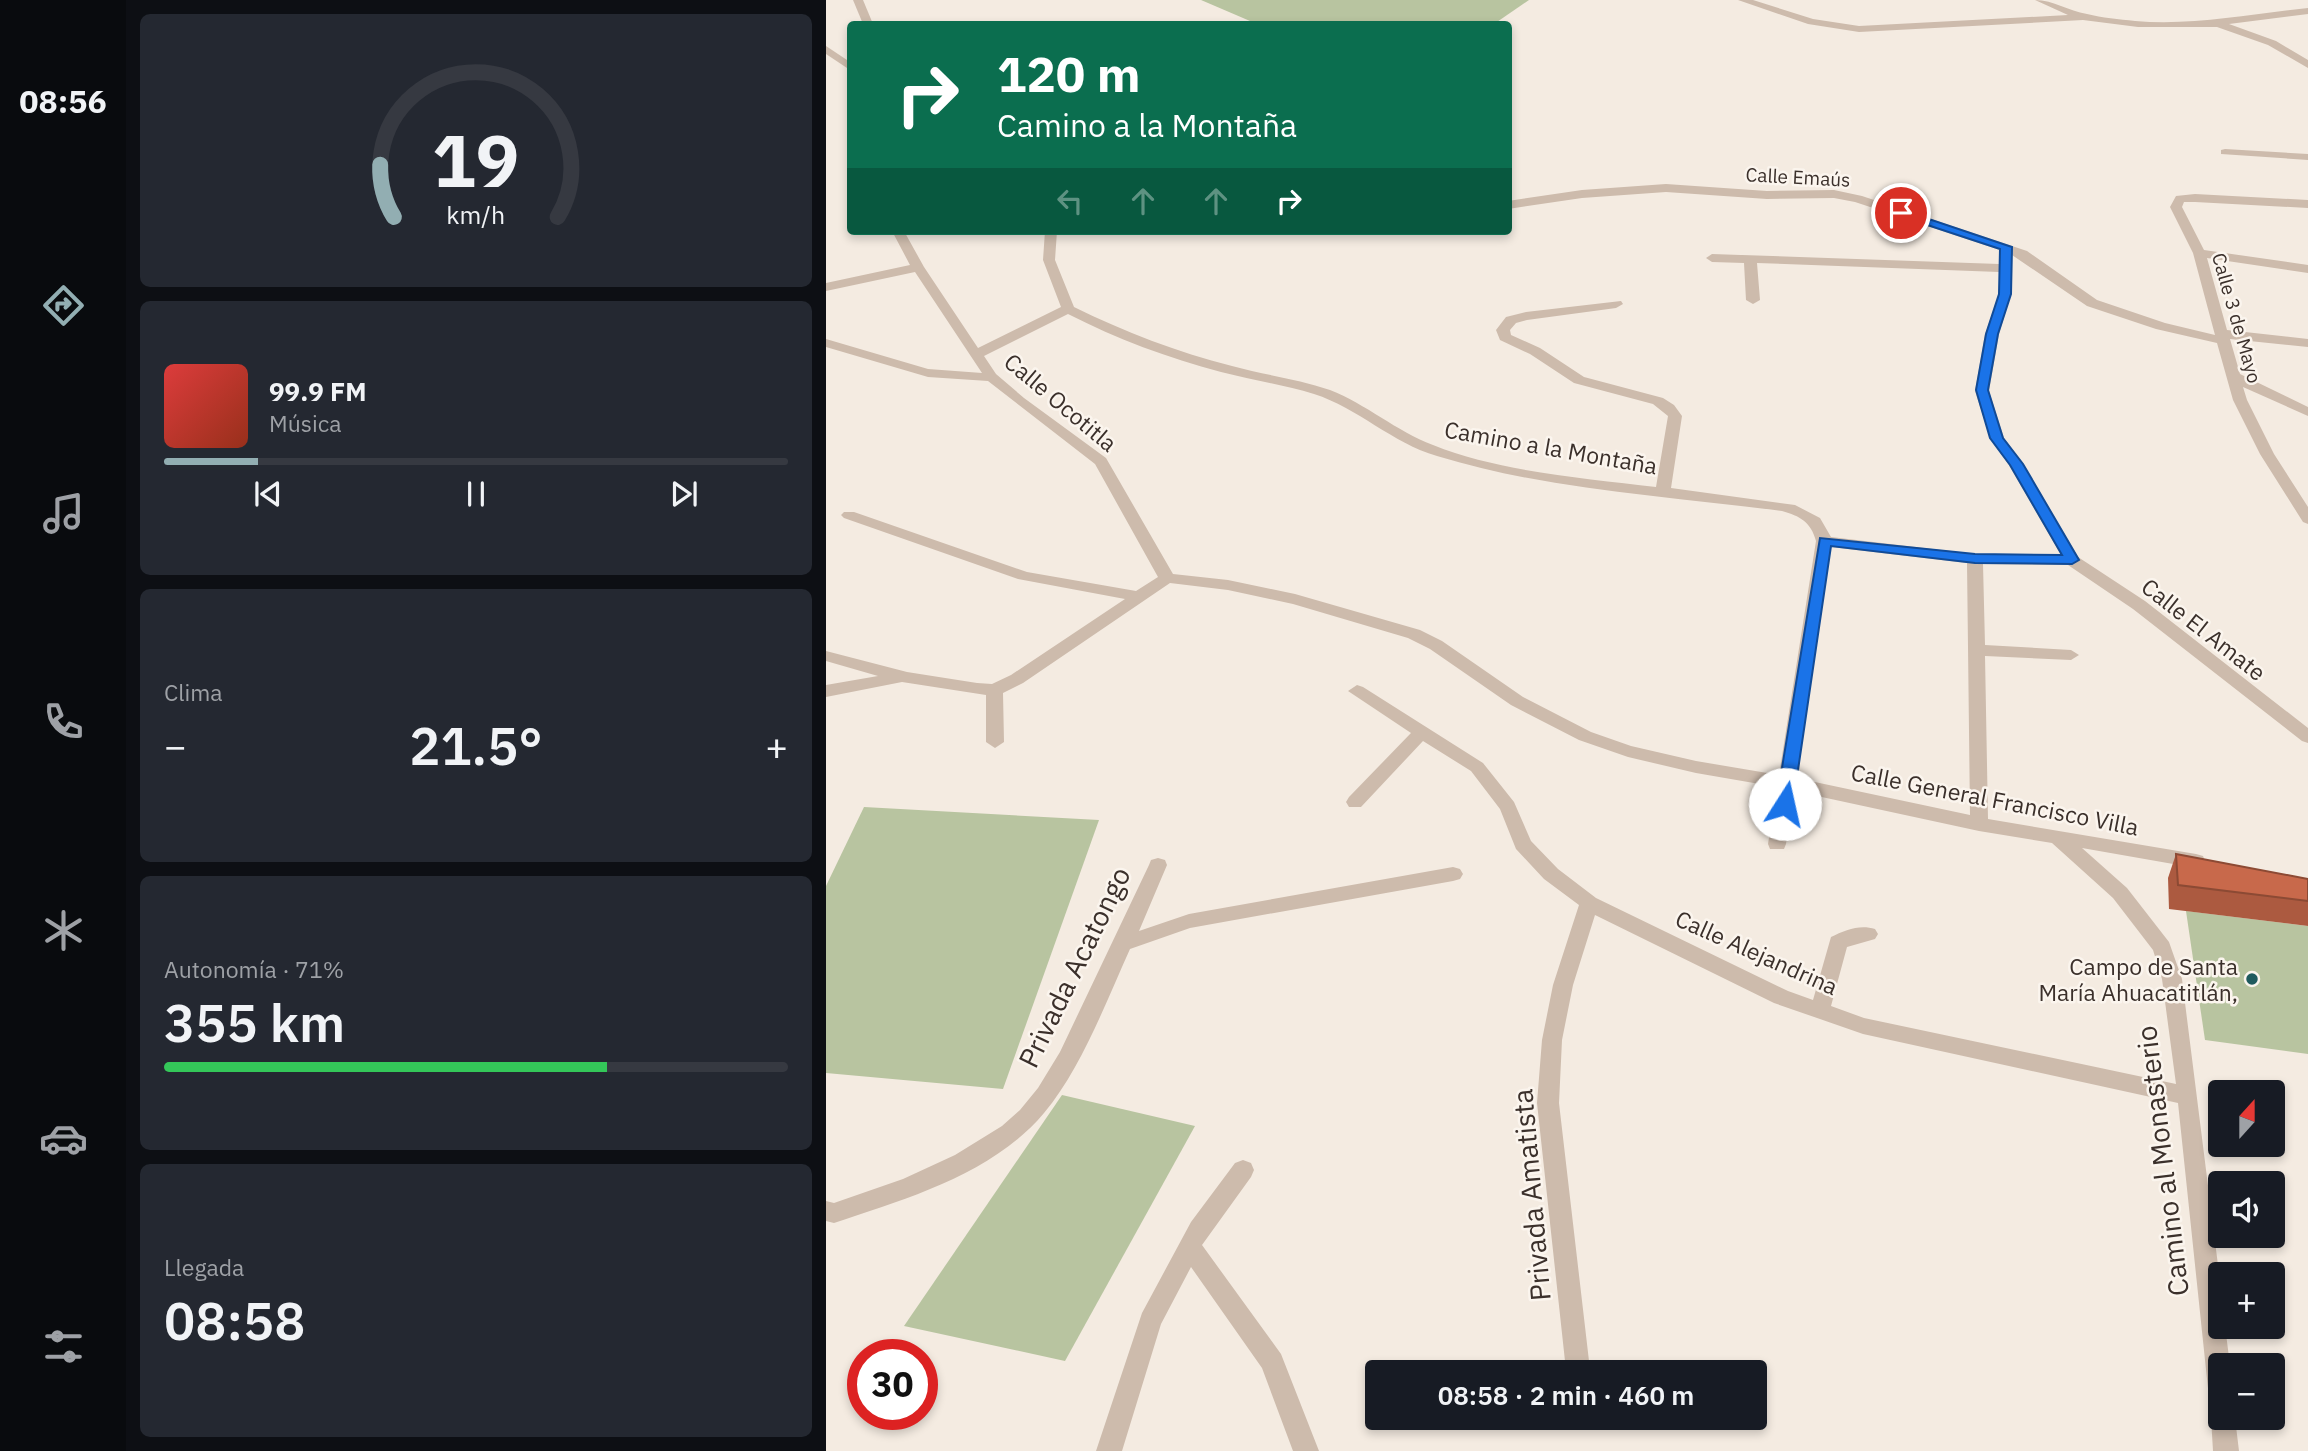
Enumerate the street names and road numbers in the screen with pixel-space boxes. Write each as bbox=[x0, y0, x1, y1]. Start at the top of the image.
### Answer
street label: Calle Emaús bbox=[1745, 162, 1851, 192]
street label: Calle 3 de Mayo bbox=[2207, 250, 2267, 386]
street label: Calle Ocotitla bbox=[998, 346, 1124, 458]
street label: Camino a la Montaña bbox=[1442, 413, 1660, 481]
street label: Calle El Amate bbox=[2136, 571, 2272, 687]
street label: Calle General Francisco Villa bbox=[1849, 756, 2141, 842]
street label: Privada Acatongo bbox=[1009, 861, 1139, 1073]
street label: Calle Alejandrina bbox=[1671, 903, 1843, 1001]
street label: Camino al Monasterio bbox=[2127, 1024, 2197, 1298]
street label: Privada Amatista bbox=[1503, 1087, 1559, 1303]

